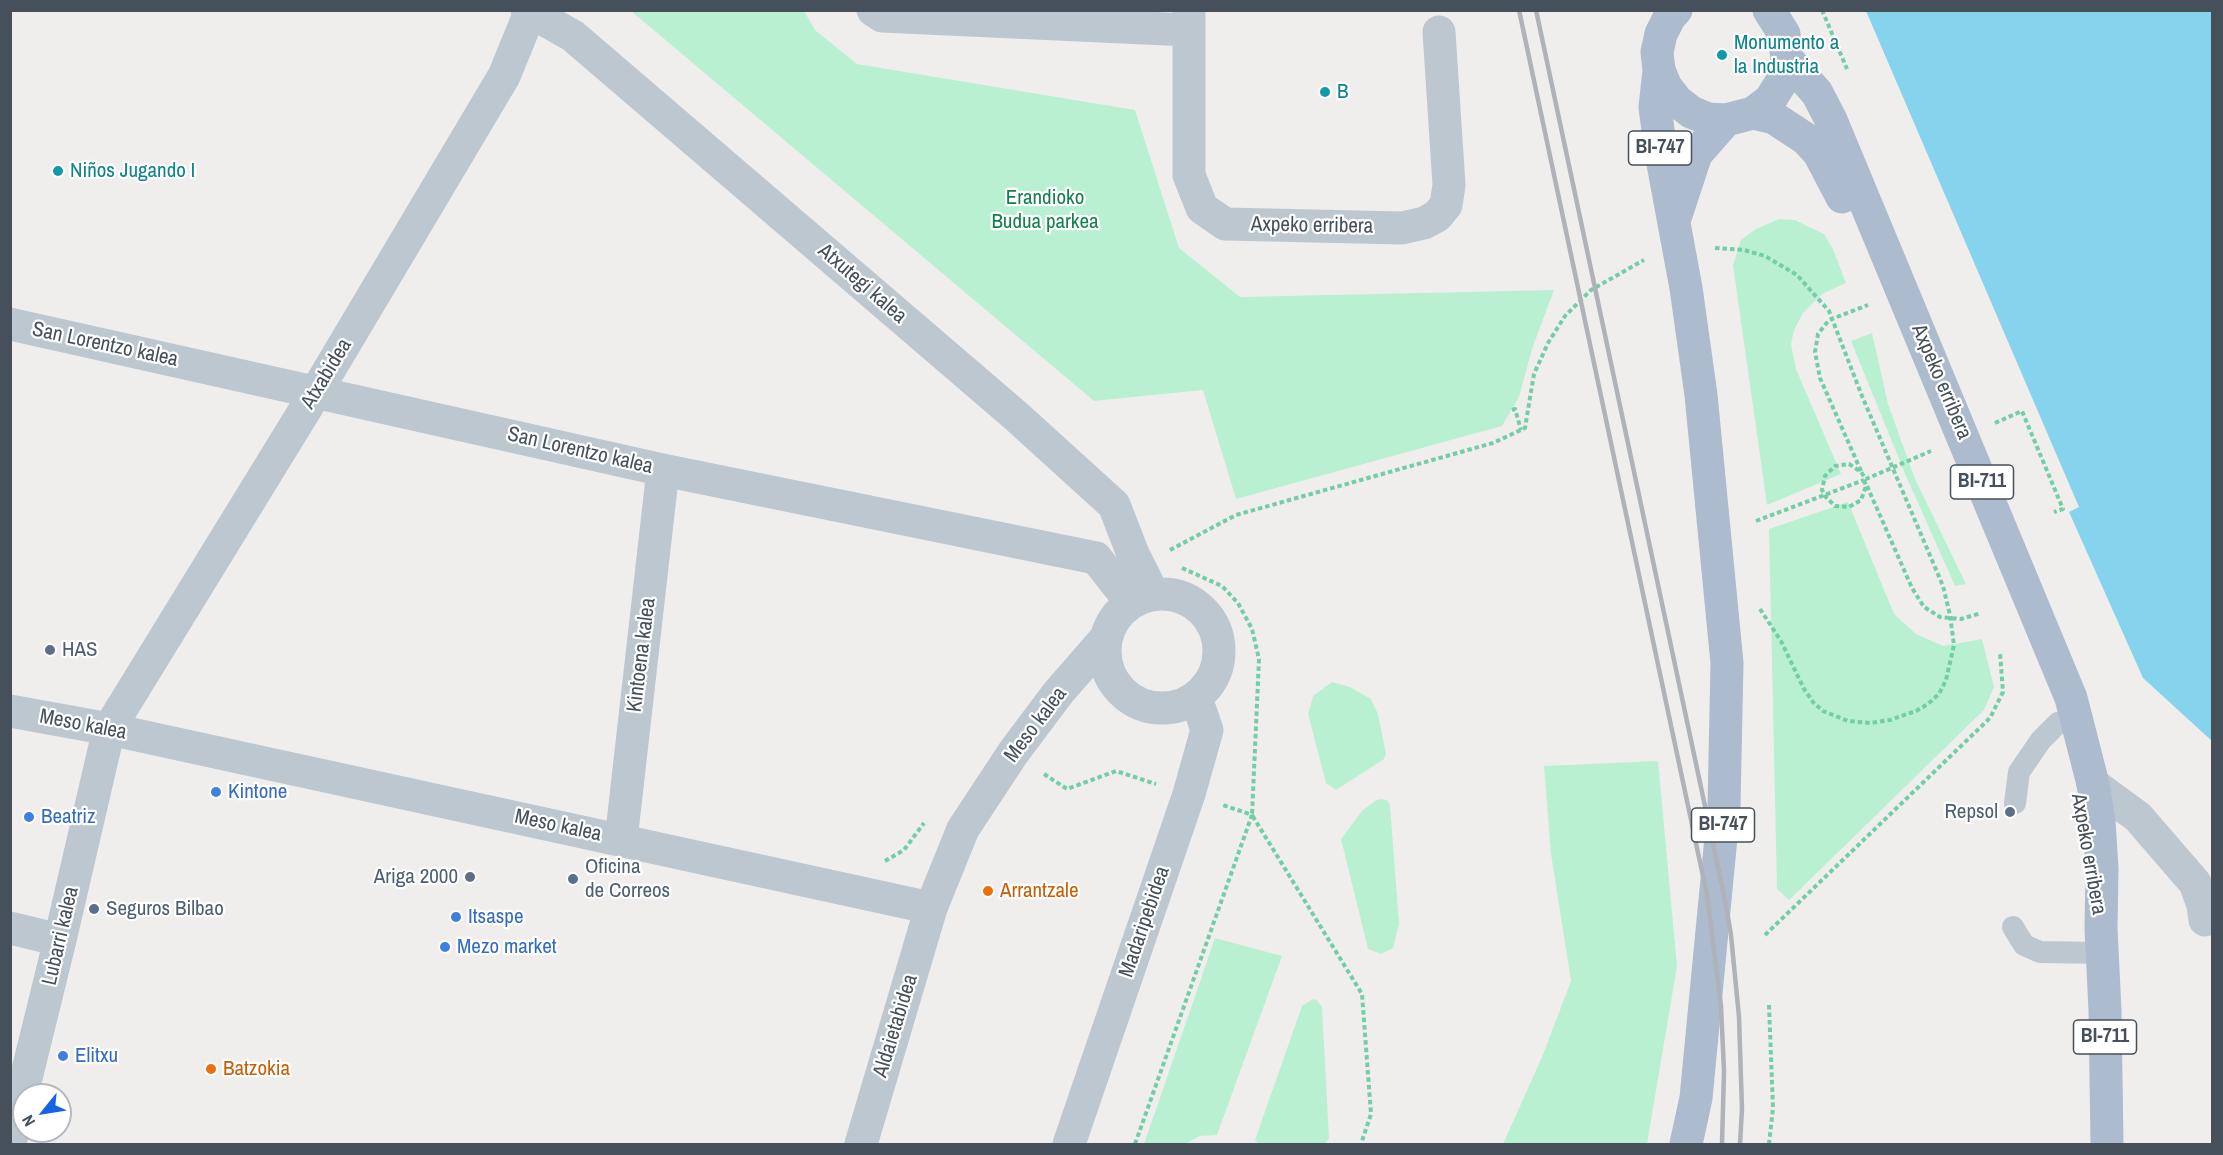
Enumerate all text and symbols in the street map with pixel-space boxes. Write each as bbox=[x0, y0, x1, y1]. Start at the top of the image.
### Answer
place label: Monumento a la Industria bbox=[1734, 30, 1839, 80]
marker: Monumento a la Industria bbox=[1715, 48, 1729, 62]
place label: B bbox=[1337, 79, 1348, 105]
marker: B bbox=[1318, 85, 1332, 99]
road number: BI-747 bbox=[1628, 131, 1692, 165]
place label: Niños Jugando I bbox=[70, 158, 195, 184]
marker: Niños Jugando I bbox=[51, 164, 65, 178]
park label: Erandioko Budua parkea bbox=[991, 185, 1099, 235]
street label: Axpeko erribera bbox=[1251, 212, 1373, 240]
street label: Atxutegi kalea bbox=[813, 239, 911, 329]
street label: San Lorentzo kalea bbox=[30, 317, 180, 373]
street label: Axpeko erribera bbox=[1905, 321, 1977, 443]
street label: Atxabidea bbox=[296, 334, 358, 414]
street label: San Lorentzo kalea bbox=[505, 422, 655, 480]
road number: BI-711 bbox=[1950, 465, 2014, 499]
street label: Kintoena kalea bbox=[622, 596, 662, 714]
place label: HAS bbox=[62, 637, 97, 663]
marker: HAS bbox=[43, 643, 57, 657]
street label: Meso kalea bbox=[999, 682, 1073, 768]
street label: Meso kalea bbox=[37, 704, 129, 746]
place label: Kintone bbox=[228, 779, 287, 805]
marker: Kintone bbox=[209, 785, 223, 799]
street label: Axpeko erribera bbox=[2065, 791, 2111, 917]
place label: Repsol bbox=[1944, 799, 1998, 825]
place label: Beatriz bbox=[41, 804, 96, 830]
street label: Meso kalea bbox=[512, 805, 604, 847]
marker: Repsol bbox=[2003, 805, 2017, 819]
road number: BI-747 bbox=[1692, 808, 1754, 842]
marker: Beatriz bbox=[22, 810, 36, 824]
place label: Oficina de Correos bbox=[585, 854, 670, 904]
street label: Madaripebidea bbox=[1114, 863, 1176, 981]
place label: Ariga 2000 bbox=[374, 864, 458, 890]
marker: Ariga 2000 bbox=[463, 870, 477, 884]
marker: Oficina de Correos bbox=[566, 872, 580, 886]
place label: Arrantzale bbox=[1000, 878, 1078, 904]
street label: Lubarri kalea bbox=[37, 884, 85, 988]
marker: Arrantzale bbox=[981, 884, 995, 898]
place label: Seguros Bilbao bbox=[106, 896, 224, 922]
marker: Seguros Bilbao bbox=[87, 902, 101, 916]
place label: Itsaspe bbox=[468, 904, 524, 930]
marker: Itsaspe bbox=[449, 910, 463, 924]
place label: Mezo market bbox=[457, 934, 557, 960]
marker: Mezo market bbox=[438, 940, 452, 954]
street label: Aldaietabidea bbox=[868, 971, 924, 1081]
road number: BI-711 bbox=[2074, 1020, 2136, 1054]
place label: Elitxu bbox=[75, 1043, 118, 1069]
marker: Elitxu bbox=[56, 1049, 70, 1063]
place label: Batzokia bbox=[223, 1056, 290, 1082]
marker: Batzokia bbox=[204, 1062, 218, 1076]
north arrow bbox=[12, 1083, 72, 1143]
text: N bbox=[16, 1111, 40, 1131]

